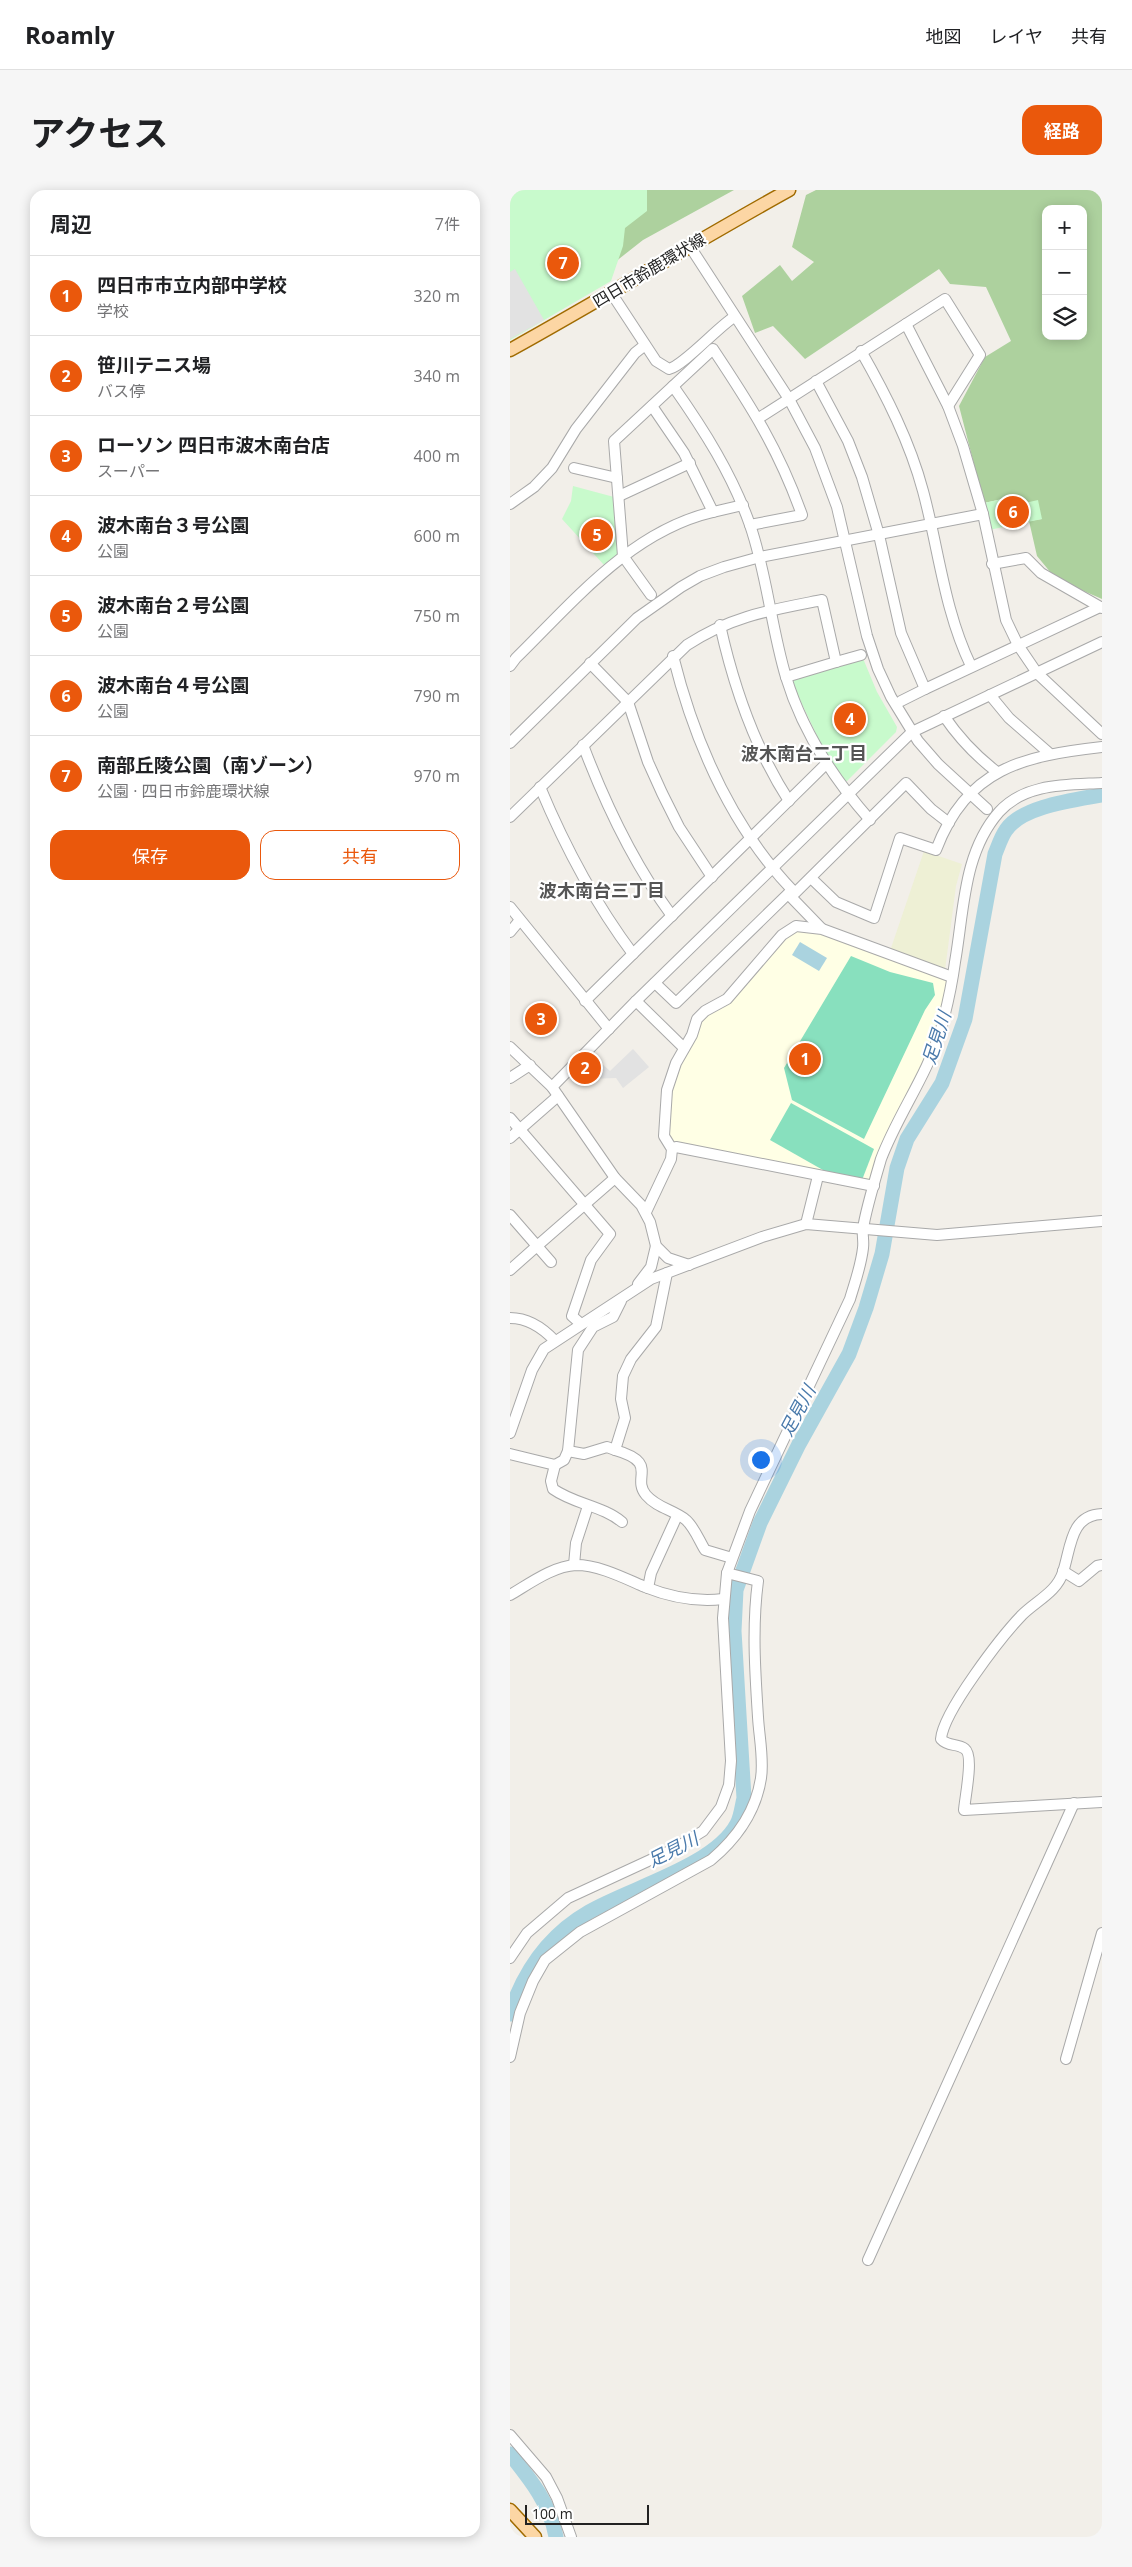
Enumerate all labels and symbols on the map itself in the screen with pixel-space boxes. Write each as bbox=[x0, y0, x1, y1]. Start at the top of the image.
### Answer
street label: 四日市鈴鹿環状線 bbox=[588, 228, 710, 312]
pin: 7 bbox=[547, 244, 579, 282]
pin: 6 bbox=[997, 493, 1029, 531]
pin: 5 bbox=[581, 516, 613, 554]
pin: 4 bbox=[834, 700, 866, 738]
district label: 波木南台二丁目 bbox=[741, 741, 867, 765]
district label: 波木南台三丁目 bbox=[539, 878, 665, 902]
pin: 3 bbox=[525, 1000, 557, 1038]
water label: 足見川 bbox=[916, 1006, 956, 1067]
pin: 1 bbox=[789, 1040, 821, 1078]
pin: 2 bbox=[569, 1049, 601, 1087]
water label: 足見川 bbox=[774, 1379, 821, 1440]
your location bbox=[748, 1447, 774, 1473]
water label: 足見川 bbox=[643, 1825, 704, 1872]
scale bar bbox=[525, 2502, 649, 2525]

